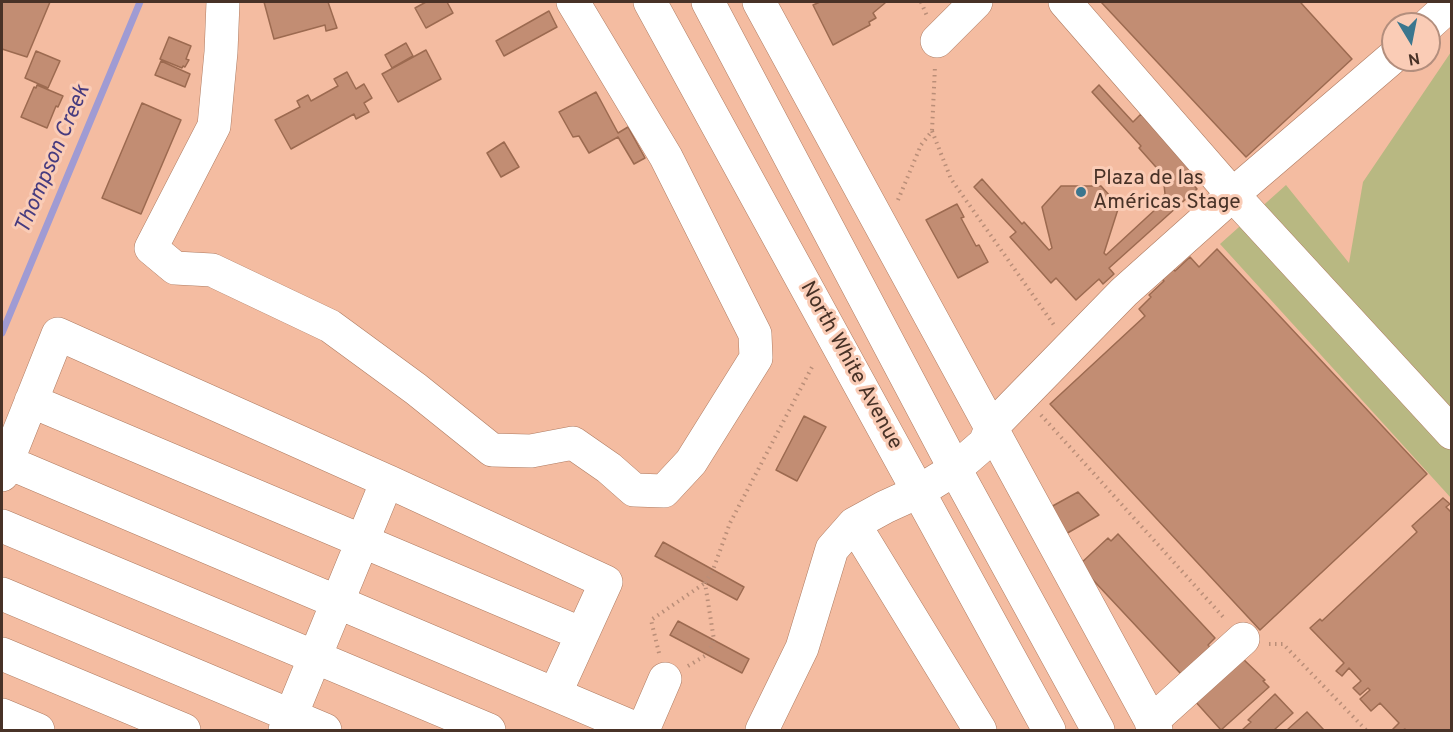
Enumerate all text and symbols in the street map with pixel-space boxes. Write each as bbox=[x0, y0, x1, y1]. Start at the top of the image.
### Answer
north arrow bbox=[1381, 12, 1441, 72]
text: N bbox=[1406, 47, 1421, 69]
water label: Thompson Creek bbox=[11, 82, 97, 238]
place label: Plaza de las Américas Stage bbox=[1093, 167, 1241, 217]
marker: Plaza de las Américas Stage bbox=[1074, 185, 1088, 199]
street label: North White Avenue bbox=[793, 278, 907, 454]

